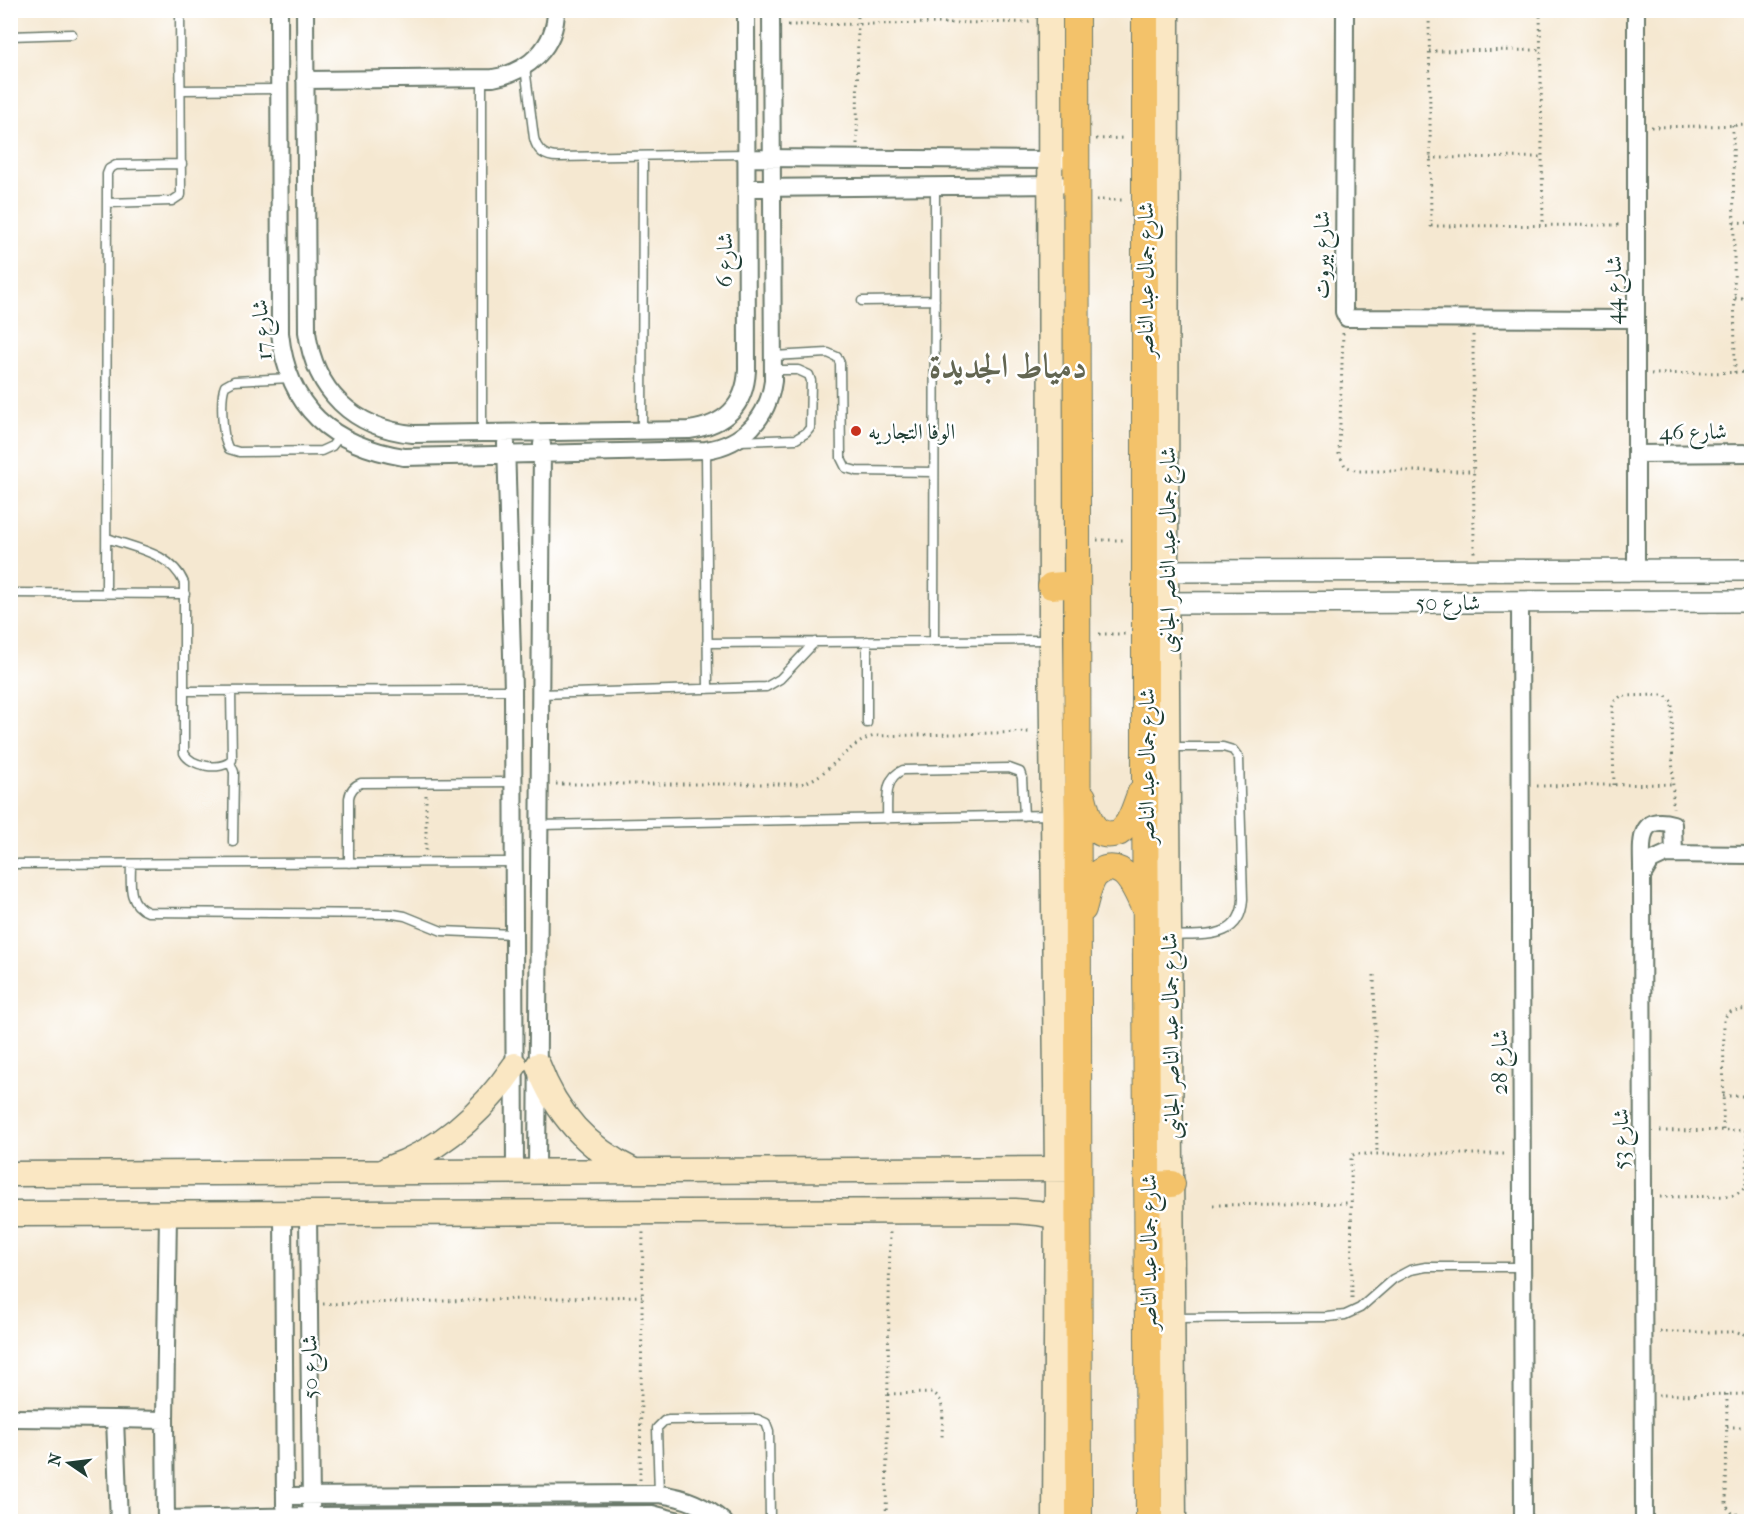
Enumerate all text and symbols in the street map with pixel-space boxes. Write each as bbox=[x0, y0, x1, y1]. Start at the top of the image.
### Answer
street label: شارع جمال عبد الناصر bbox=[1133, 202, 1164, 360]
street label: شارع بيروت bbox=[1309, 211, 1340, 299]
street label: شارع 6 bbox=[712, 233, 743, 287]
street label: شارع 44 bbox=[1601, 255, 1632, 325]
street label: شارع 17 bbox=[246, 298, 283, 362]
district label: دمياط الجديدة bbox=[929, 346, 1087, 386]
street label: شارع 46 bbox=[1659, 418, 1727, 451]
place label: الوفا التجاريه bbox=[868, 419, 955, 445]
marker: الوفا التجاريه bbox=[849, 424, 863, 438]
street label: شارع جمال عبد الناصر الجانبى bbox=[1155, 447, 1186, 653]
street label: شارع 50 bbox=[1416, 590, 1480, 621]
street label: شارع جمال عبد الناصر bbox=[1134, 688, 1165, 846]
street label: شارع جمال عبد الناصر الجانبى bbox=[1156, 932, 1191, 1140]
street label: شارع 28 bbox=[1487, 1029, 1518, 1095]
street label: شارع 53 bbox=[1608, 1108, 1639, 1170]
street label: شارع جمال عبد الناصر bbox=[1136, 1174, 1167, 1332]
street label: شارع 50 bbox=[296, 1334, 329, 1399]
north arrow bbox=[39, 1433, 99, 1493]
text: N bbox=[44, 1450, 66, 1468]

